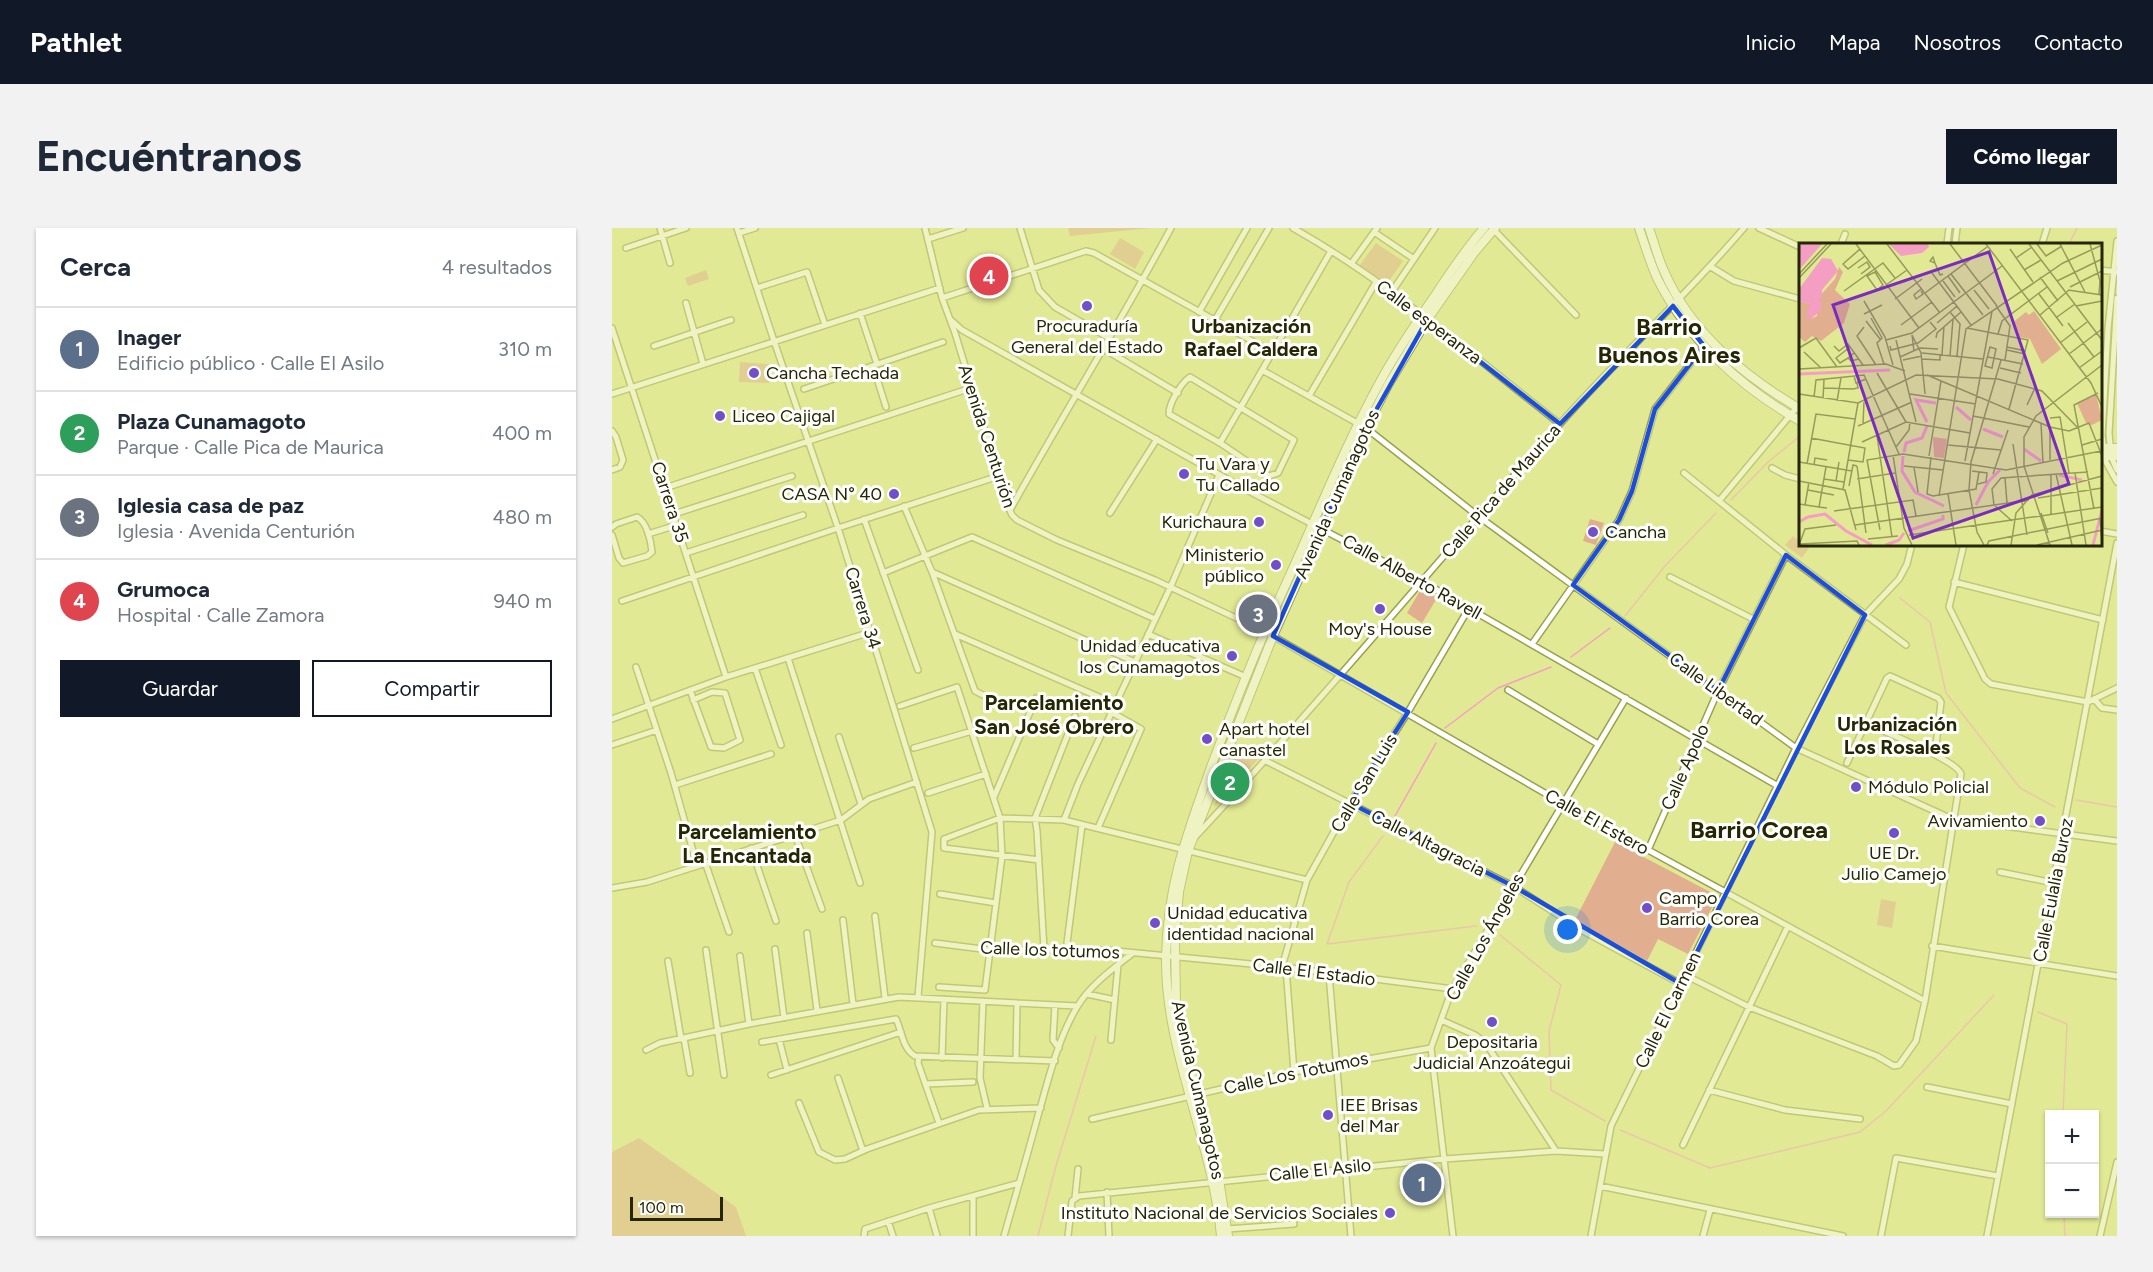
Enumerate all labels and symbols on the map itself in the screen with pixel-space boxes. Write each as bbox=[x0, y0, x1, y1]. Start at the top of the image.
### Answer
inset map bbox=[1799, 243, 2102, 546]
pin: 4 bbox=[970, 254, 1009, 298]
street label: Calle esperanza bbox=[1372, 275, 1486, 369]
marker: Procuraduría General del Estado bbox=[1080, 299, 1094, 313]
district label: Barrio Buenos Aires bbox=[1597, 312, 1741, 369]
district label: Urbanización Rafael Caldera bbox=[1184, 314, 1318, 361]
place label: Procuraduría General del Estado bbox=[1011, 315, 1163, 358]
street label: Avenida Centurión bbox=[953, 361, 1021, 511]
place label: Cancha Techada bbox=[766, 362, 899, 384]
marker: Cancha Techada bbox=[747, 366, 761, 380]
place label: Liceo Cajigal bbox=[732, 405, 835, 427]
street label: Avenida Cumanagotos bbox=[1290, 406, 1384, 582]
marker: Liceo Cajigal bbox=[713, 409, 727, 423]
street label: Calle Pica de Maurica bbox=[1437, 419, 1565, 563]
place label: Tu Vara y Tu Callado bbox=[1196, 453, 1280, 496]
street label: Carrera 35 bbox=[647, 459, 693, 545]
marker: Tu Vara y Tu Callado bbox=[1177, 467, 1191, 481]
place label: CASA N° 40 bbox=[781, 483, 882, 505]
marker: CASA N° 40 bbox=[887, 487, 901, 501]
place label: Kurichaura bbox=[1161, 511, 1247, 533]
marker: Kurichaura bbox=[1252, 515, 1266, 529]
place label: Cancha bbox=[1605, 521, 1666, 543]
marker: Cancha bbox=[1586, 525, 1600, 539]
street label: Calle Alberto Ravell bbox=[1339, 530, 1485, 624]
place label: Ministerio público bbox=[1185, 544, 1264, 587]
marker: Ministerio público bbox=[1269, 558, 1283, 572]
street label: Carrera 34 bbox=[840, 564, 886, 652]
pin: 3 bbox=[1238, 592, 1278, 636]
marker: Moy's House bbox=[1373, 602, 1387, 616]
place label: Moy's House bbox=[1328, 618, 1432, 640]
place label: Unidad educativa los Cunamagotos bbox=[1079, 635, 1220, 678]
street label: Calle Libertad bbox=[1665, 648, 1767, 730]
marker: Unidad educativa los Cunamagotos bbox=[1225, 649, 1239, 663]
district label: Parcelamiento San José Obrero bbox=[974, 690, 1134, 739]
district label: Urbanización Los Rosales bbox=[1837, 712, 1957, 759]
place label: Apart hotel canastel bbox=[1219, 718, 1309, 761]
street label: Calle Apolo bbox=[1656, 720, 1714, 814]
street label: Calle San Luis bbox=[1326, 730, 1402, 836]
marker: Apart hotel canastel bbox=[1200, 732, 1214, 746]
pin: 2 bbox=[1210, 760, 1250, 804]
place label: Módulo Policial bbox=[1868, 776, 1989, 798]
marker: Módulo Policial bbox=[1849, 780, 1863, 794]
street label: Calle El Estero bbox=[1541, 784, 1653, 860]
street label: Calle Altagracia bbox=[1367, 805, 1489, 881]
place label: Avivamiento bbox=[1928, 810, 2028, 832]
marker: Avivamiento bbox=[2033, 814, 2047, 828]
district label: Barrio Corea bbox=[1690, 815, 1828, 844]
street label: Calle Eulalia Buroz bbox=[2028, 816, 2078, 964]
district label: Parcelamiento La Encantada bbox=[678, 819, 816, 868]
marker: UE Dr. Julio Camejo bbox=[1887, 826, 1901, 840]
place label: UE Dr. Julio Camejo bbox=[1842, 842, 1946, 885]
street label: Calle Los Ángeles bbox=[1441, 870, 1529, 1004]
place label: Campo Barrio Corea bbox=[1659, 887, 1759, 930]
marker: Campo Barrio Corea bbox=[1640, 901, 1654, 915]
place label: Unidad educativa identidad nacional bbox=[1167, 902, 1314, 945]
your location bbox=[1553, 915, 1582, 944]
marker: Unidad educativa identidad nacional bbox=[1148, 916, 1162, 930]
street label: Calle los totumos bbox=[980, 937, 1120, 963]
street label: Calle El Carmen bbox=[1630, 948, 1706, 1072]
street label: Calle El Estadio bbox=[1251, 954, 1377, 990]
street label: Avenida Cumanagotos bbox=[1167, 999, 1229, 1181]
marker: Depositaria Judicial Anzoátegui bbox=[1485, 1015, 1499, 1029]
place label: Depositaria Judicial Anzoátegui bbox=[1413, 1031, 1571, 1074]
street label: Calle Los Totumos bbox=[1222, 1047, 1370, 1099]
place label: IEE Brisas del Mar bbox=[1340, 1094, 1418, 1137]
marker: IEE Brisas del Mar bbox=[1321, 1108, 1335, 1122]
street label: Calle El Asilo bbox=[1268, 1154, 1372, 1186]
pin: 1 bbox=[1402, 1160, 1442, 1206]
scale bar bbox=[630, 1194, 723, 1222]
place label: Instituto Nacional de Servicios Sociales bbox=[1061, 1202, 1378, 1224]
marker: Instituto Nacional de Servicios Sociales bbox=[1383, 1206, 1397, 1220]

